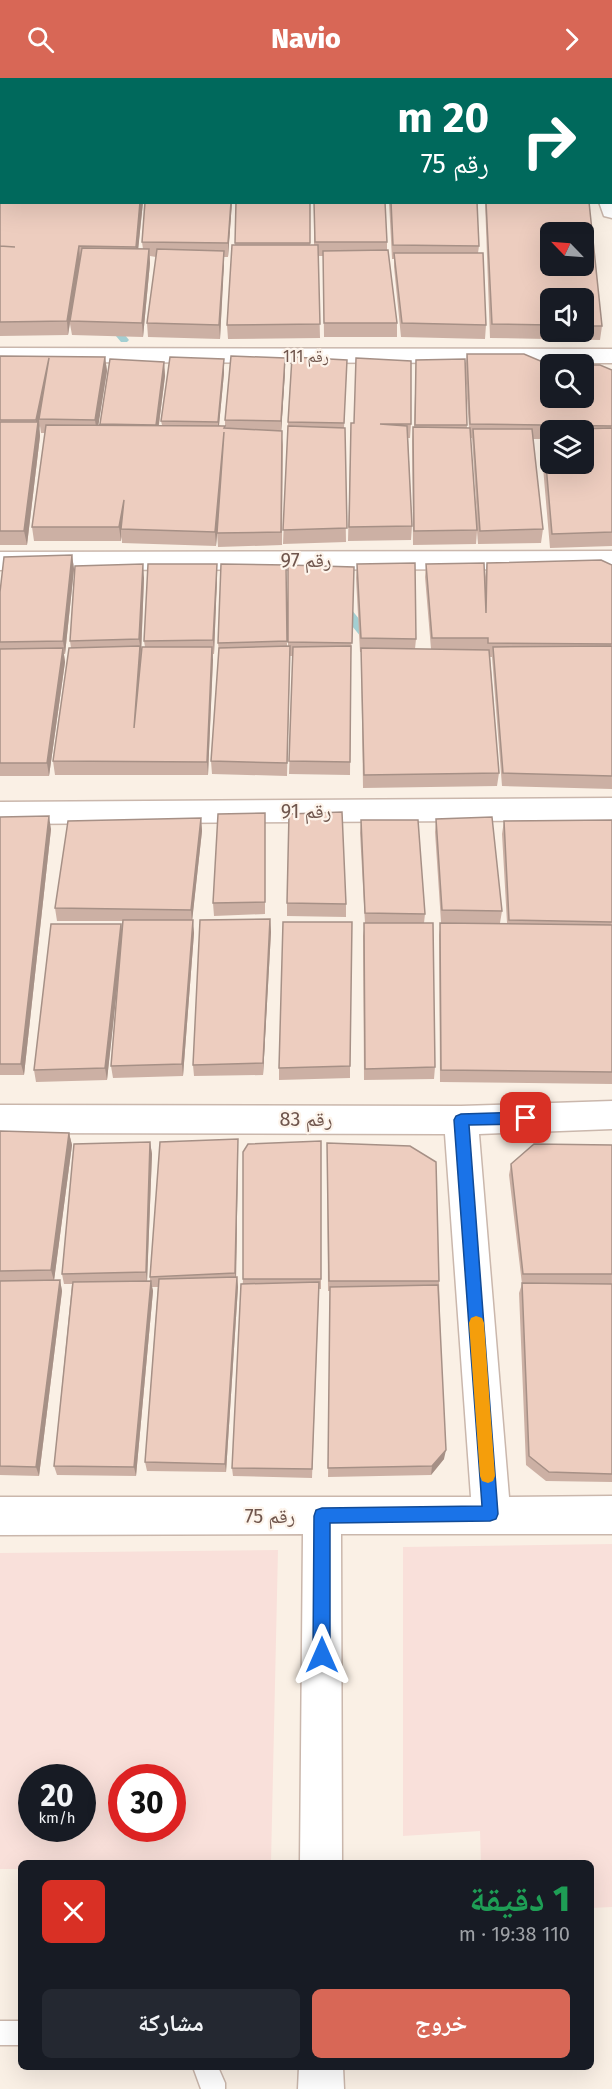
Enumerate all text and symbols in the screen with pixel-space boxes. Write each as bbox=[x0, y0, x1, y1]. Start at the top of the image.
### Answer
icon: search bbox=[24, 23, 57, 56]
text: Navio bbox=[271, 23, 341, 55]
icon: forward bbox=[555, 23, 588, 56]
text: 20 m bbox=[397, 93, 489, 143]
icon: right bbox=[510, 102, 588, 180]
text: رقم 75 bbox=[421, 148, 489, 180]
north arrow bbox=[540, 222, 594, 276]
map controls bbox=[540, 222, 594, 474]
button: sound bbox=[540, 288, 594, 342]
street label: رقم 111 bbox=[283, 347, 329, 367]
button: search bbox=[540, 354, 594, 408]
button: layers bbox=[540, 420, 594, 474]
street label: رقم 97 bbox=[280, 548, 332, 574]
street label: رقم 91 bbox=[281, 799, 331, 825]
pin bbox=[500, 1092, 551, 1143]
icon: arrive bbox=[509, 1101, 542, 1134]
street label: رقم 83 bbox=[280, 1107, 332, 1133]
street label: رقم 75 bbox=[245, 1504, 295, 1530]
position arrow bbox=[290, 1623, 354, 1687]
speed limit sign: 30 bbox=[108, 1764, 186, 1842]
text: 20 bbox=[40, 1778, 74, 1814]
text: km/h bbox=[38, 1809, 76, 1827]
text: 1 دقيقة bbox=[469, 1877, 570, 1921]
button: close bbox=[42, 1880, 105, 1943]
text: 110 m · 19:38 bbox=[459, 1922, 570, 1946]
button: مشاركة bbox=[42, 1989, 300, 2058]
button: خروج bbox=[312, 1989, 570, 2058]

